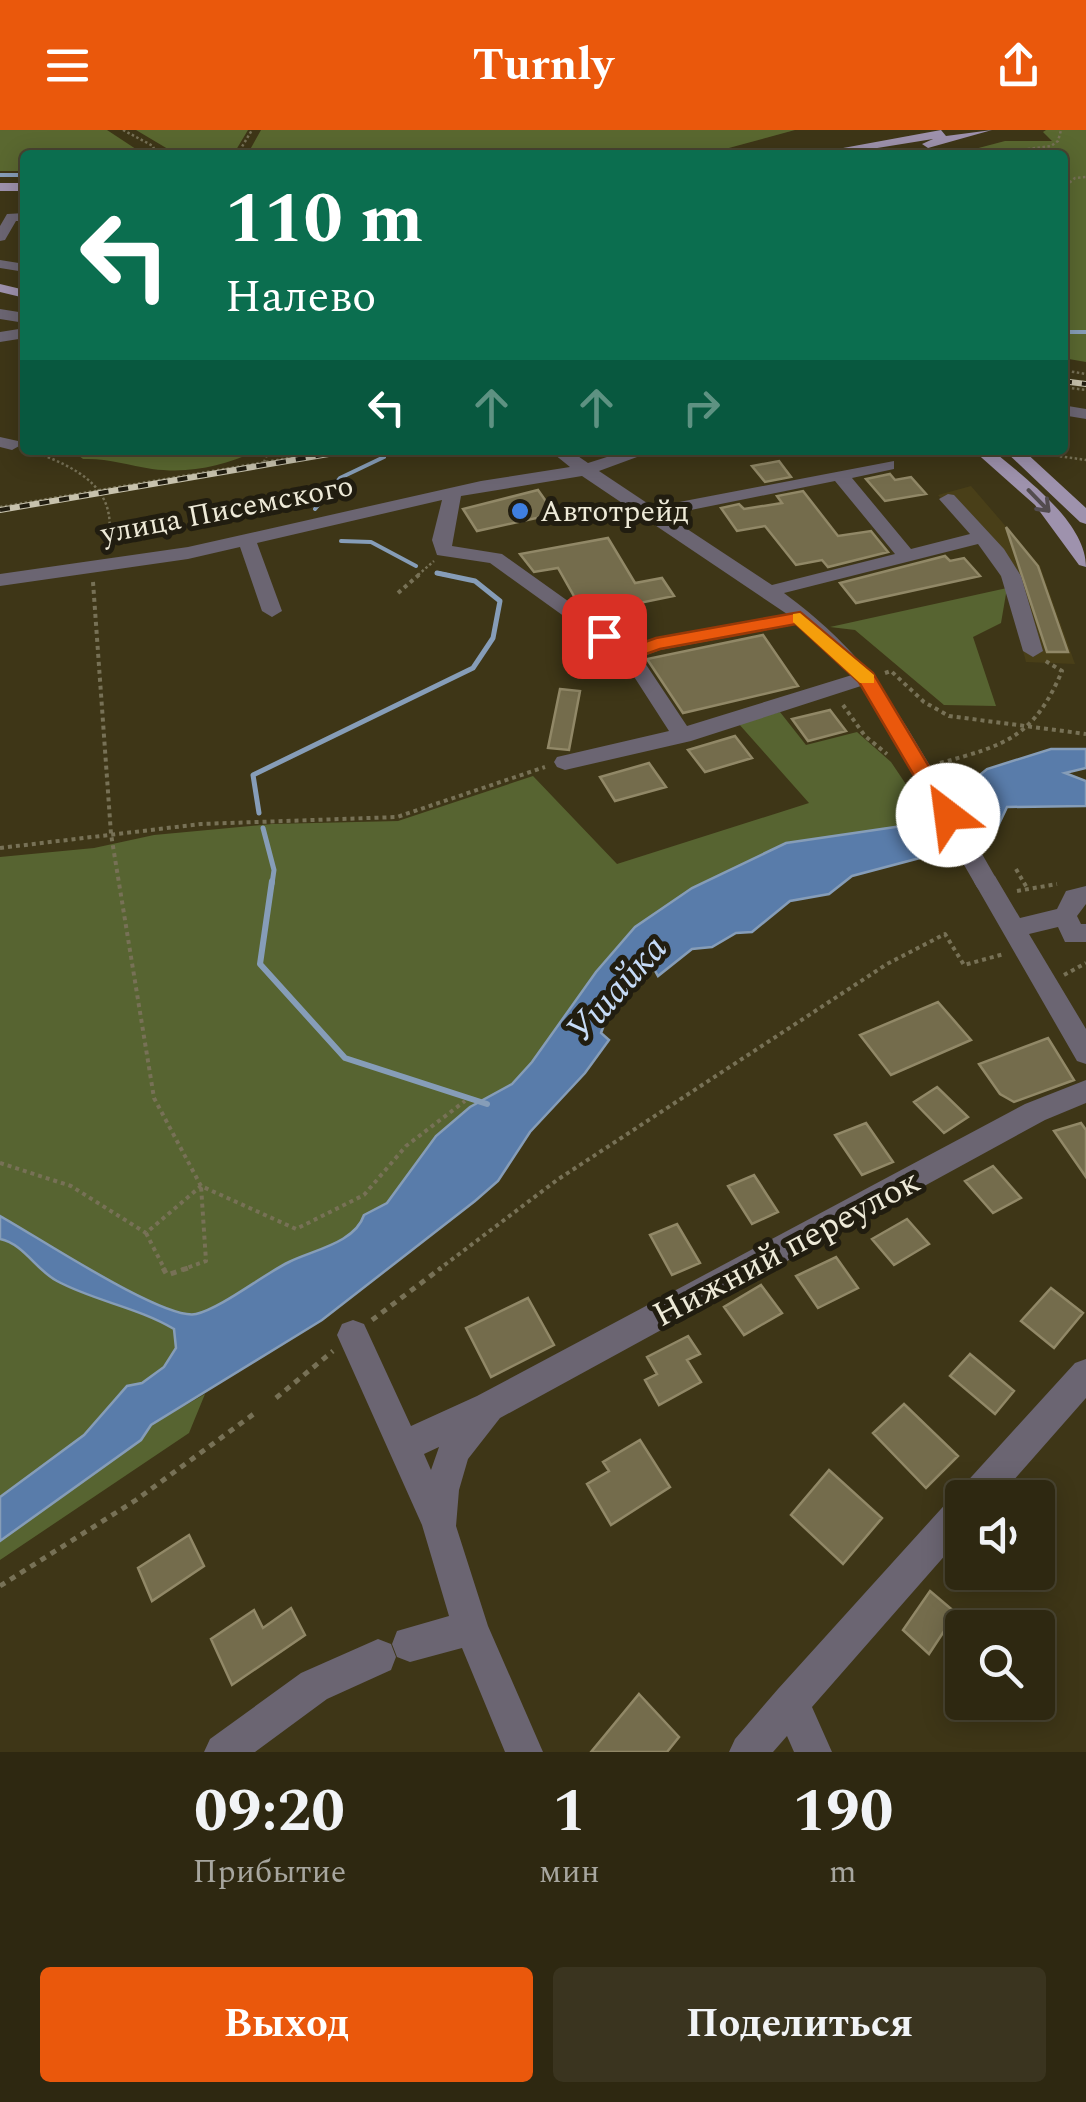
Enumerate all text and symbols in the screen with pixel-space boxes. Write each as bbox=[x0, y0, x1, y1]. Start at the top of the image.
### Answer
text: Turnly bbox=[473, 31, 613, 100]
icon: menu bbox=[40, 38, 95, 93]
icon: share bbox=[991, 38, 1046, 93]
text: 110 m bbox=[225, 167, 423, 273]
icon: left bbox=[60, 190, 190, 320]
text: Налево bbox=[225, 263, 376, 332]
icon: left bbox=[359, 380, 414, 435]
icon: ahead bbox=[464, 380, 519, 435]
icon: ahead bbox=[569, 380, 624, 435]
icon: right bbox=[674, 380, 729, 435]
street label: улица Писемского bbox=[96, 463, 357, 557]
one-way arrow bbox=[1027, 488, 1051, 512]
place label: Автотрейд bbox=[540, 489, 689, 535]
marker: Автотрейд bbox=[509, 500, 531, 522]
pin bbox=[562, 594, 647, 679]
icon: arrive bbox=[577, 609, 632, 664]
position arrow bbox=[896, 763, 1000, 867]
water label: Ушайка bbox=[553, 922, 682, 1057]
street label: Нижний переулок bbox=[643, 1155, 930, 1341]
map controls bbox=[945, 1480, 1055, 1720]
button: sound bbox=[945, 1480, 1055, 1590]
button: search bbox=[945, 1610, 1055, 1720]
text: 09:20 bbox=[194, 1766, 345, 1858]
text: 1 bbox=[553, 1766, 586, 1858]
text: 190 bbox=[792, 1766, 893, 1858]
text: Прибытие bbox=[193, 1848, 346, 1897]
text: мин bbox=[539, 1848, 600, 1897]
text: m bbox=[829, 1848, 857, 1897]
button: Выход bbox=[40, 1967, 533, 2082]
button: Поделиться bbox=[553, 1967, 1046, 2082]

